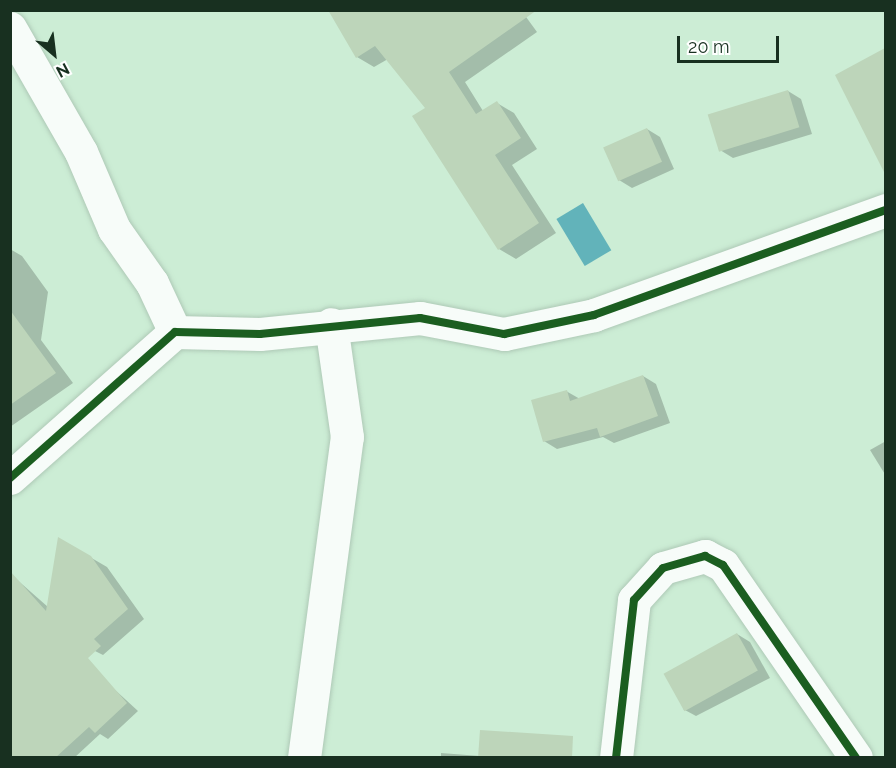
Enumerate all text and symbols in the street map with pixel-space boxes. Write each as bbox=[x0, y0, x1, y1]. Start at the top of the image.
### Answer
north arrow bbox=[24, 24, 84, 84]
scale bar bbox=[680, 24, 782, 62]
text: 20 m bbox=[688, 36, 730, 57]
text: N bbox=[53, 59, 73, 82]

